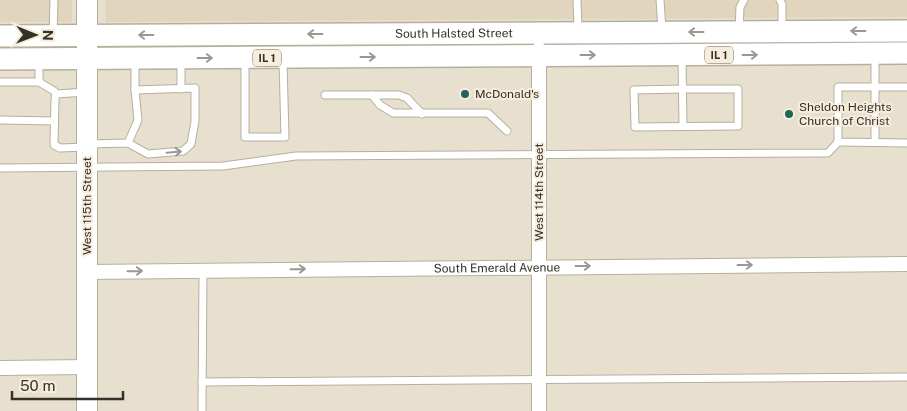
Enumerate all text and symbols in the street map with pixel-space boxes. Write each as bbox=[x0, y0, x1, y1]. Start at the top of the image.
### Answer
north arrow bbox=[10, 10, 60, 60]
street label: South Halsted Street bbox=[395, 26, 513, 41]
one-way arrow bbox=[851, 26, 867, 36]
one-way arrow bbox=[688, 27, 704, 37]
one-way arrow bbox=[307, 29, 324, 39]
text: N bbox=[40, 30, 56, 41]
one-way arrow bbox=[138, 31, 154, 40]
road number: IL 1 bbox=[705, 46, 733, 64]
road number: IL 1 bbox=[253, 49, 281, 66]
one-way arrow bbox=[742, 50, 758, 59]
one-way arrow bbox=[580, 51, 596, 60]
one-way arrow bbox=[360, 52, 376, 62]
one-way arrow bbox=[197, 53, 213, 63]
place label: McDonald's bbox=[475, 87, 539, 101]
marker: McDonald's bbox=[459, 88, 471, 100]
place label: Sheldon Heights Church of Christ bbox=[799, 100, 892, 128]
marker: Sheldon Heights Church of Christ bbox=[783, 108, 795, 120]
street label: West 114th Street bbox=[532, 143, 546, 241]
one-way arrow bbox=[166, 147, 182, 156]
street label: West 115th Street bbox=[80, 157, 94, 255]
street label: South Emerald Avenue bbox=[434, 260, 561, 276]
one-way arrow bbox=[737, 260, 753, 270]
one-way arrow bbox=[574, 261, 591, 271]
one-way arrow bbox=[290, 265, 306, 274]
one-way arrow bbox=[127, 266, 143, 276]
scale bar bbox=[12, 368, 124, 400]
text: 50 m bbox=[20, 377, 55, 394]

